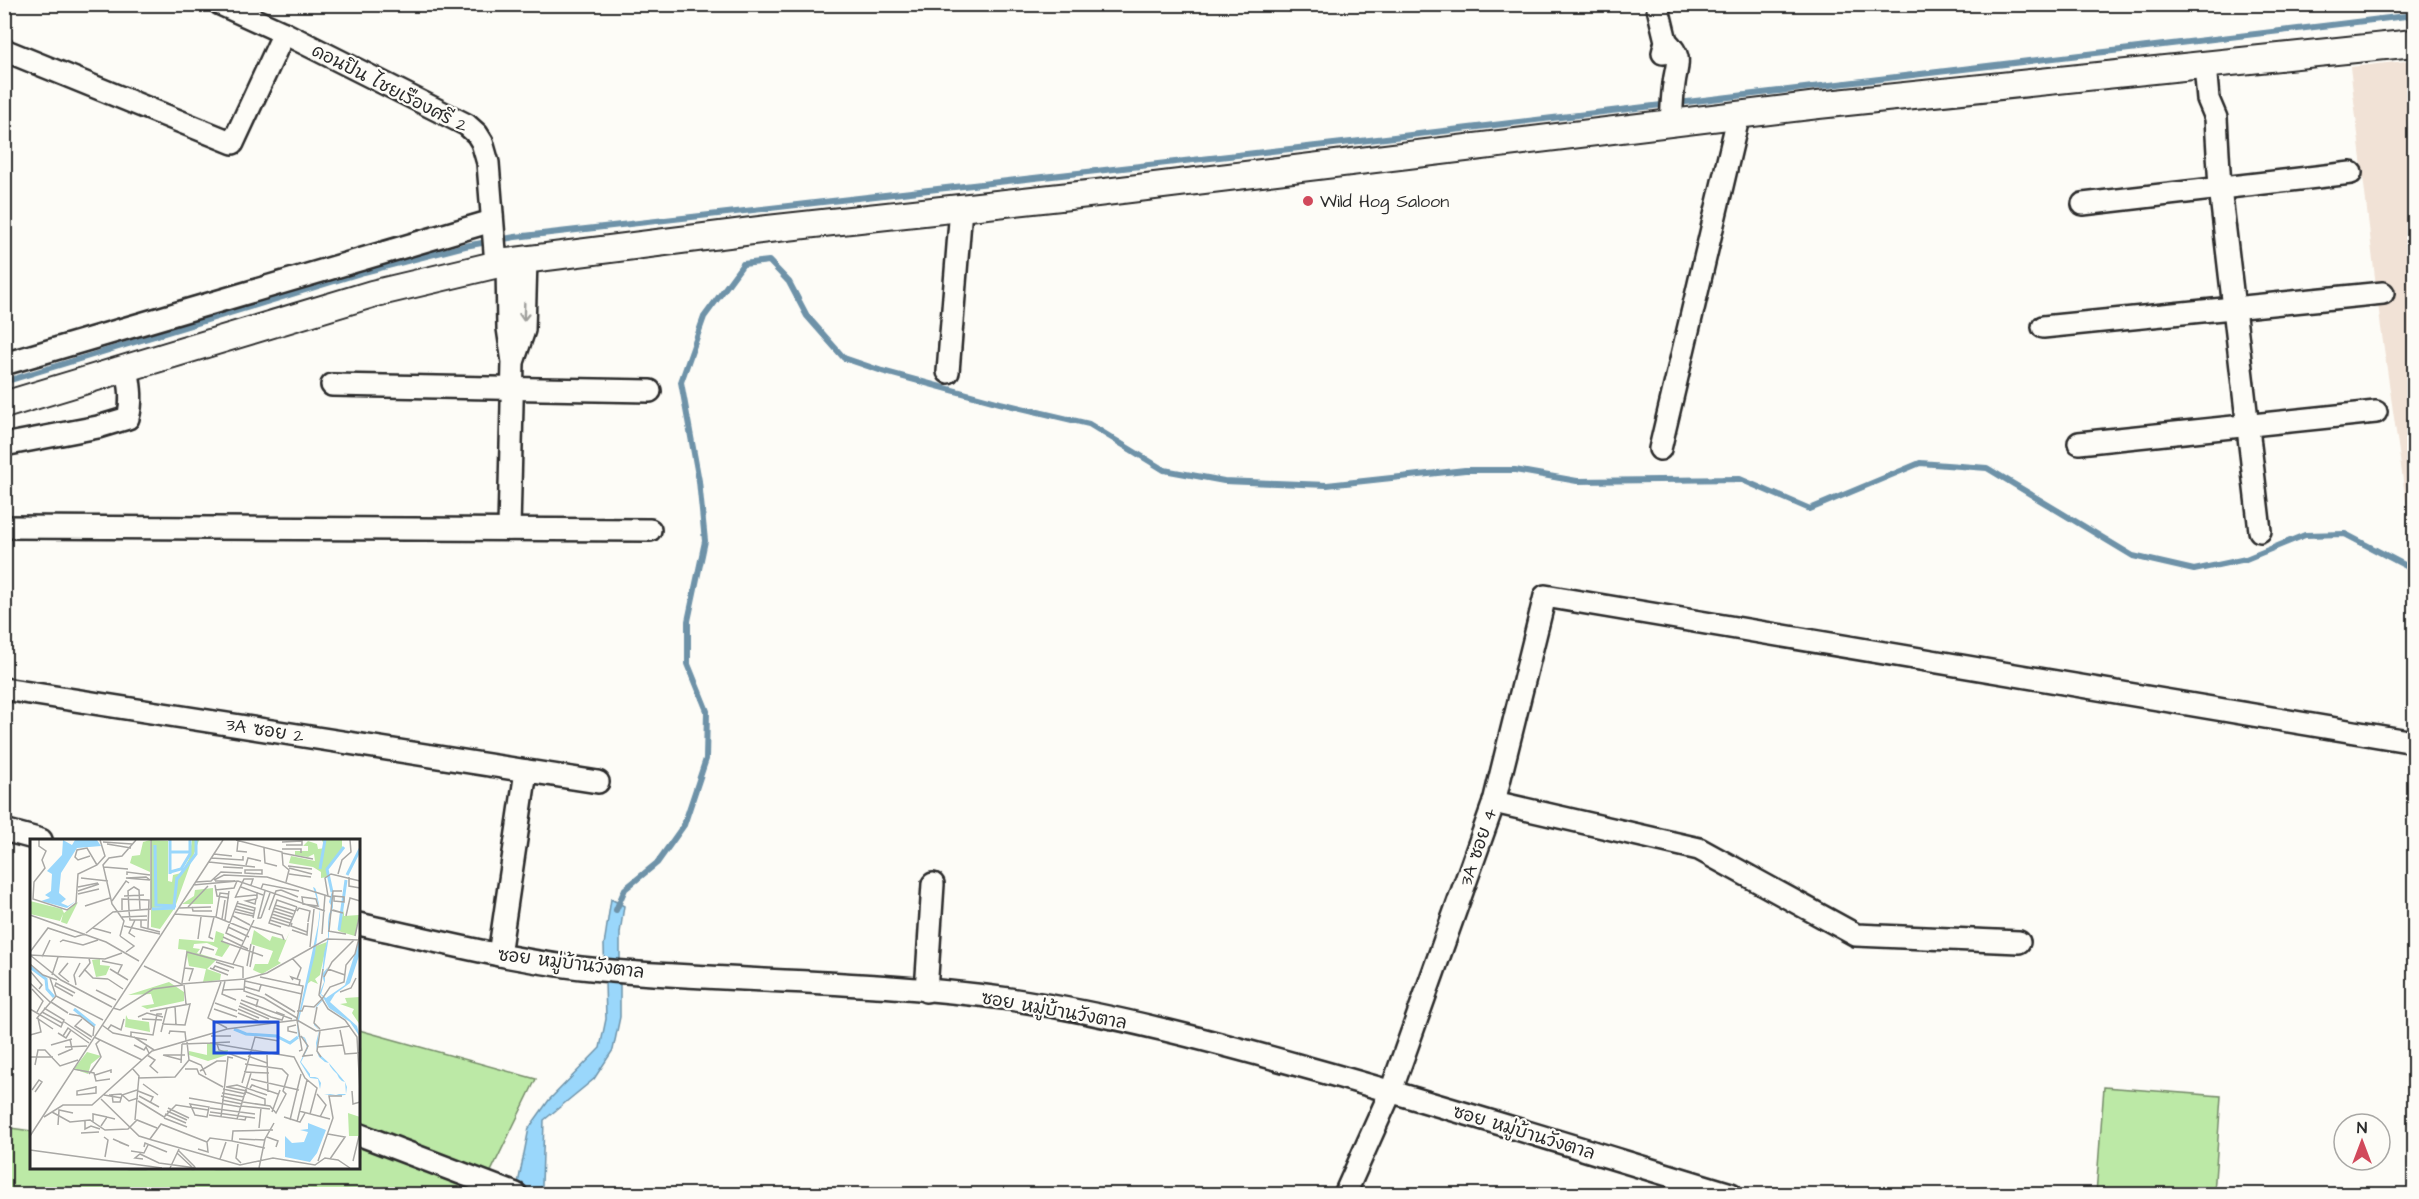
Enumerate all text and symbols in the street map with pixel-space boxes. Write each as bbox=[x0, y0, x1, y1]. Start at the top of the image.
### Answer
street label: ดอนปิน ไชยเรืองศรี 2 bbox=[307, 37, 473, 139]
place label: Wild Hog Saloon bbox=[1320, 189, 1449, 215]
marker: Wild Hog Saloon bbox=[1301, 194, 1315, 208]
one-way arrow bbox=[519, 301, 530, 321]
street label: 3A ซอย 2 bbox=[224, 712, 307, 749]
street label: 3A ซอย 4 bbox=[1453, 805, 1503, 889]
inset map bbox=[30, 839, 360, 1169]
street label: ซอย หมู่บ้านวังตาล bbox=[496, 942, 646, 986]
street label: ซอย หมู่บ้านวังตาล bbox=[979, 985, 1129, 1037]
street label: ซอย หมู่บ้านวังตาล bbox=[1449, 1099, 1598, 1167]
north arrow bbox=[2332, 1112, 2392, 1172]
text: N bbox=[2357, 1117, 2367, 1139]

